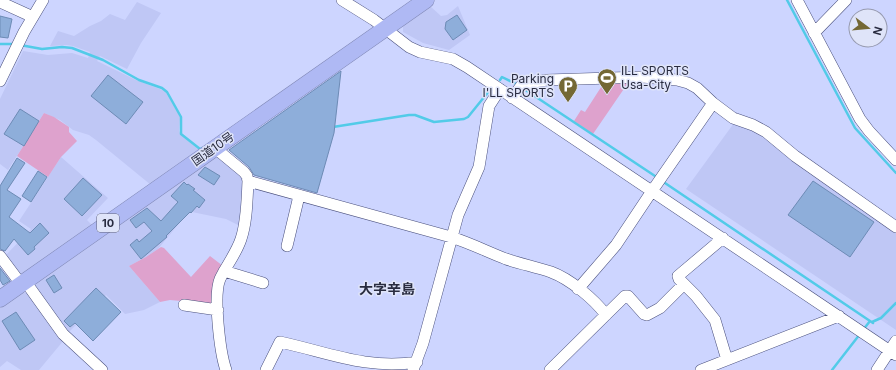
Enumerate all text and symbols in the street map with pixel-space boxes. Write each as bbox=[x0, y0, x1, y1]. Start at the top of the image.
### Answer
north arrow bbox=[848, 8, 888, 48]
text: N bbox=[870, 25, 885, 37]
place label: ILL SPORTS Usa-City bbox=[621, 63, 689, 92]
sports icon: ILL SPORTS Usa-City bbox=[596, 67, 618, 95]
place label: Parking I'LL SPORTS bbox=[483, 71, 554, 100]
parking icon: Parking I'LL SPORTS bbox=[557, 75, 579, 103]
street label: 国道10号 bbox=[189, 129, 237, 169]
road number: 10 bbox=[97, 214, 119, 232]
district label: 大字辛島 bbox=[359, 280, 415, 297]

